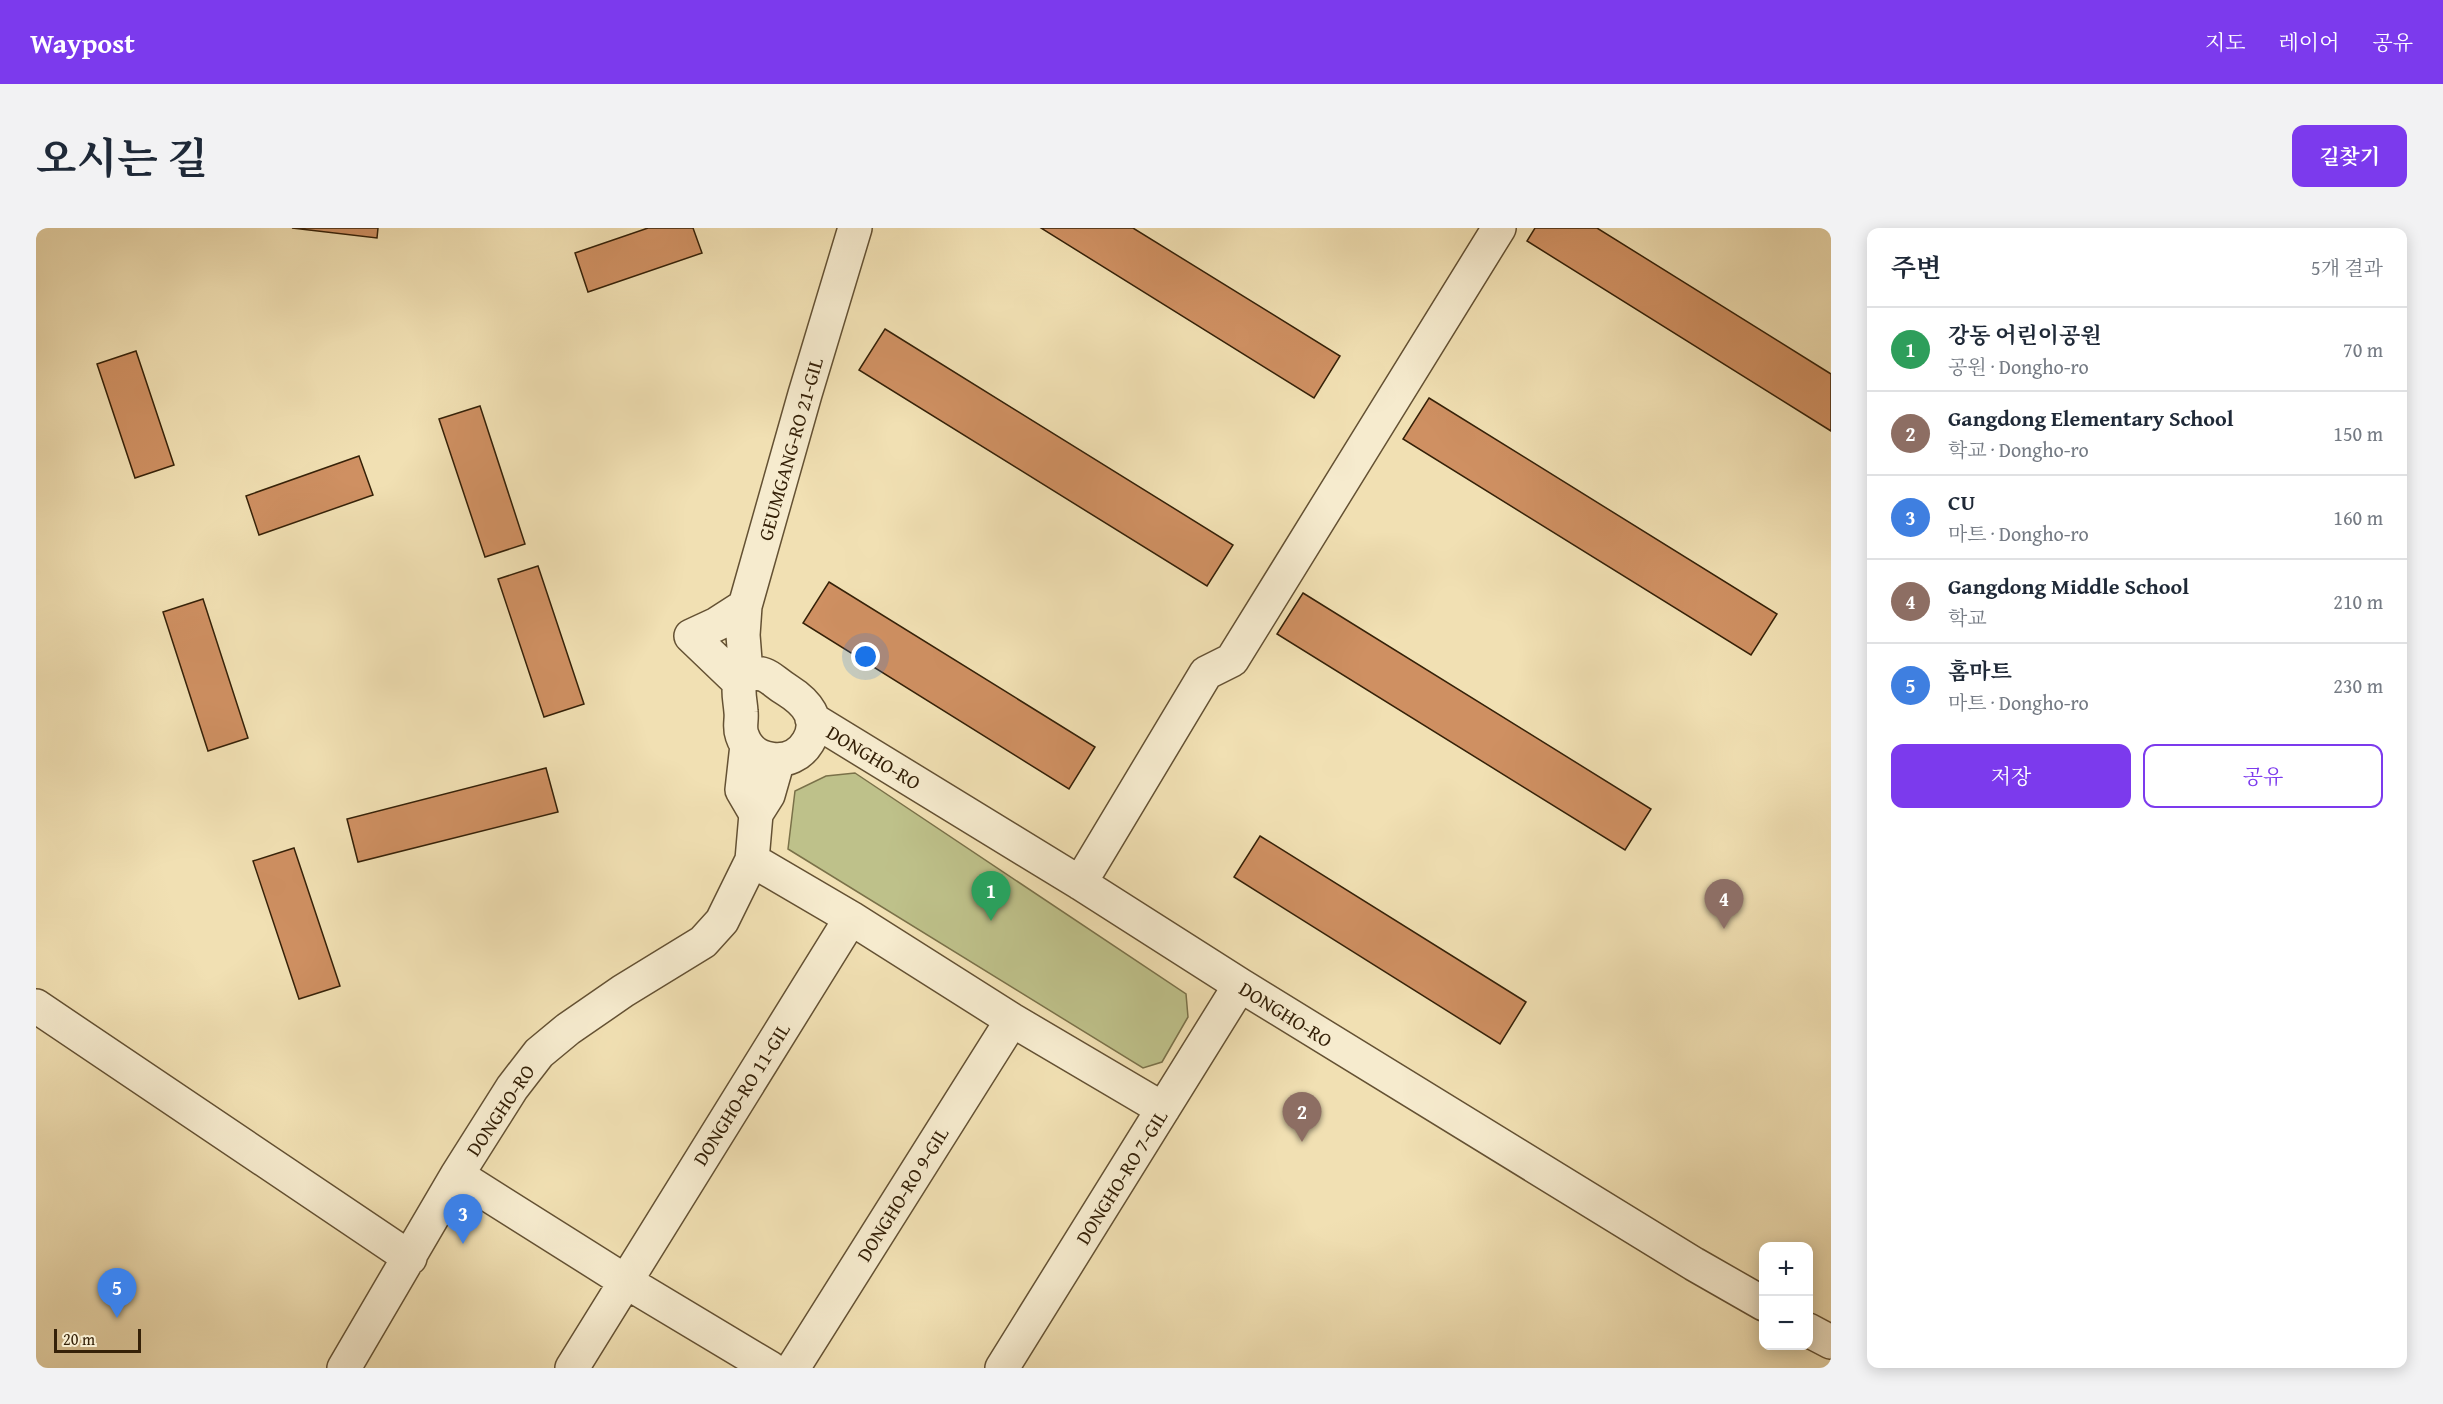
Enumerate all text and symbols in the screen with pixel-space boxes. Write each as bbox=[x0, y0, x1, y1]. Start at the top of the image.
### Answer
text: Waypost bbox=[30, 22, 135, 63]
text: 지도 bbox=[2205, 27, 2246, 58]
text: 레이어 bbox=[2279, 27, 2339, 58]
text: 공유 bbox=[2372, 27, 2413, 58]
button: 길찾기 bbox=[2292, 125, 2407, 187]
text: 오시는 길 bbox=[36, 127, 208, 188]
text: 주변 bbox=[1891, 248, 1941, 287]
text: 5개 결과 bbox=[2311, 253, 2383, 282]
text: 강동 어린이공원 bbox=[1948, 319, 2102, 351]
text: 1 bbox=[1905, 335, 1916, 364]
text: 70 m bbox=[2343, 335, 2383, 364]
text: 공원 · Dongho-ro bbox=[1948, 352, 2089, 381]
street label: GEUMGANG-RO 21-GIL bbox=[750, 354, 830, 544]
text: Gangdong Elementary School bbox=[1948, 402, 2234, 434]
text: 2 bbox=[1905, 419, 1916, 448]
text: 150 m bbox=[2333, 419, 2383, 448]
text: 학교 · Dongho-ro bbox=[1948, 435, 2089, 464]
text: CU bbox=[1948, 486, 1975, 518]
text: 3 bbox=[1905, 503, 1916, 532]
text: 160 m bbox=[2333, 503, 2383, 532]
text: 마트 · Dongho-ro bbox=[1948, 519, 2089, 548]
text: Gangdong Middle School bbox=[1948, 570, 2189, 602]
text: 4 bbox=[1905, 587, 1916, 616]
text: 210 m bbox=[2333, 587, 2383, 616]
text: 학교 bbox=[1948, 603, 1987, 632]
your location bbox=[851, 642, 880, 671]
text: 홈마트 bbox=[1948, 655, 2012, 687]
text: 5 bbox=[1905, 671, 1916, 700]
text: 230 m bbox=[2333, 671, 2383, 700]
text: 마트 · Dongho-ro bbox=[1948, 688, 2089, 717]
street label: DONGHO-RO bbox=[821, 718, 927, 796]
button: 저장 bbox=[1891, 744, 2131, 808]
button: 공유 bbox=[2143, 744, 2383, 808]
pin: 1 bbox=[972, 872, 1010, 921]
pin: 4 bbox=[1704, 880, 1744, 929]
street label: DONGHO-RO bbox=[1234, 974, 1338, 1054]
street label: DONGHO-RO 11-GIL bbox=[685, 1017, 797, 1171]
street label: DONGHO-RO bbox=[459, 1058, 541, 1162]
pin: 2 bbox=[1282, 1092, 1322, 1142]
street label: DONGHO-RO 7-GIL bbox=[1068, 1104, 1174, 1250]
street label: DONGHO-RO 9-GIL bbox=[849, 1121, 955, 1267]
pin: 3 bbox=[444, 1194, 482, 1244]
map controls bbox=[1759, 1242, 1813, 1350]
button: + bbox=[1759, 1242, 1813, 1296]
pin: 5 bbox=[98, 1268, 136, 1318]
button: − bbox=[1759, 1296, 1813, 1350]
scale bar bbox=[54, 1326, 141, 1354]
text: 20 m bbox=[63, 1327, 95, 1351]

